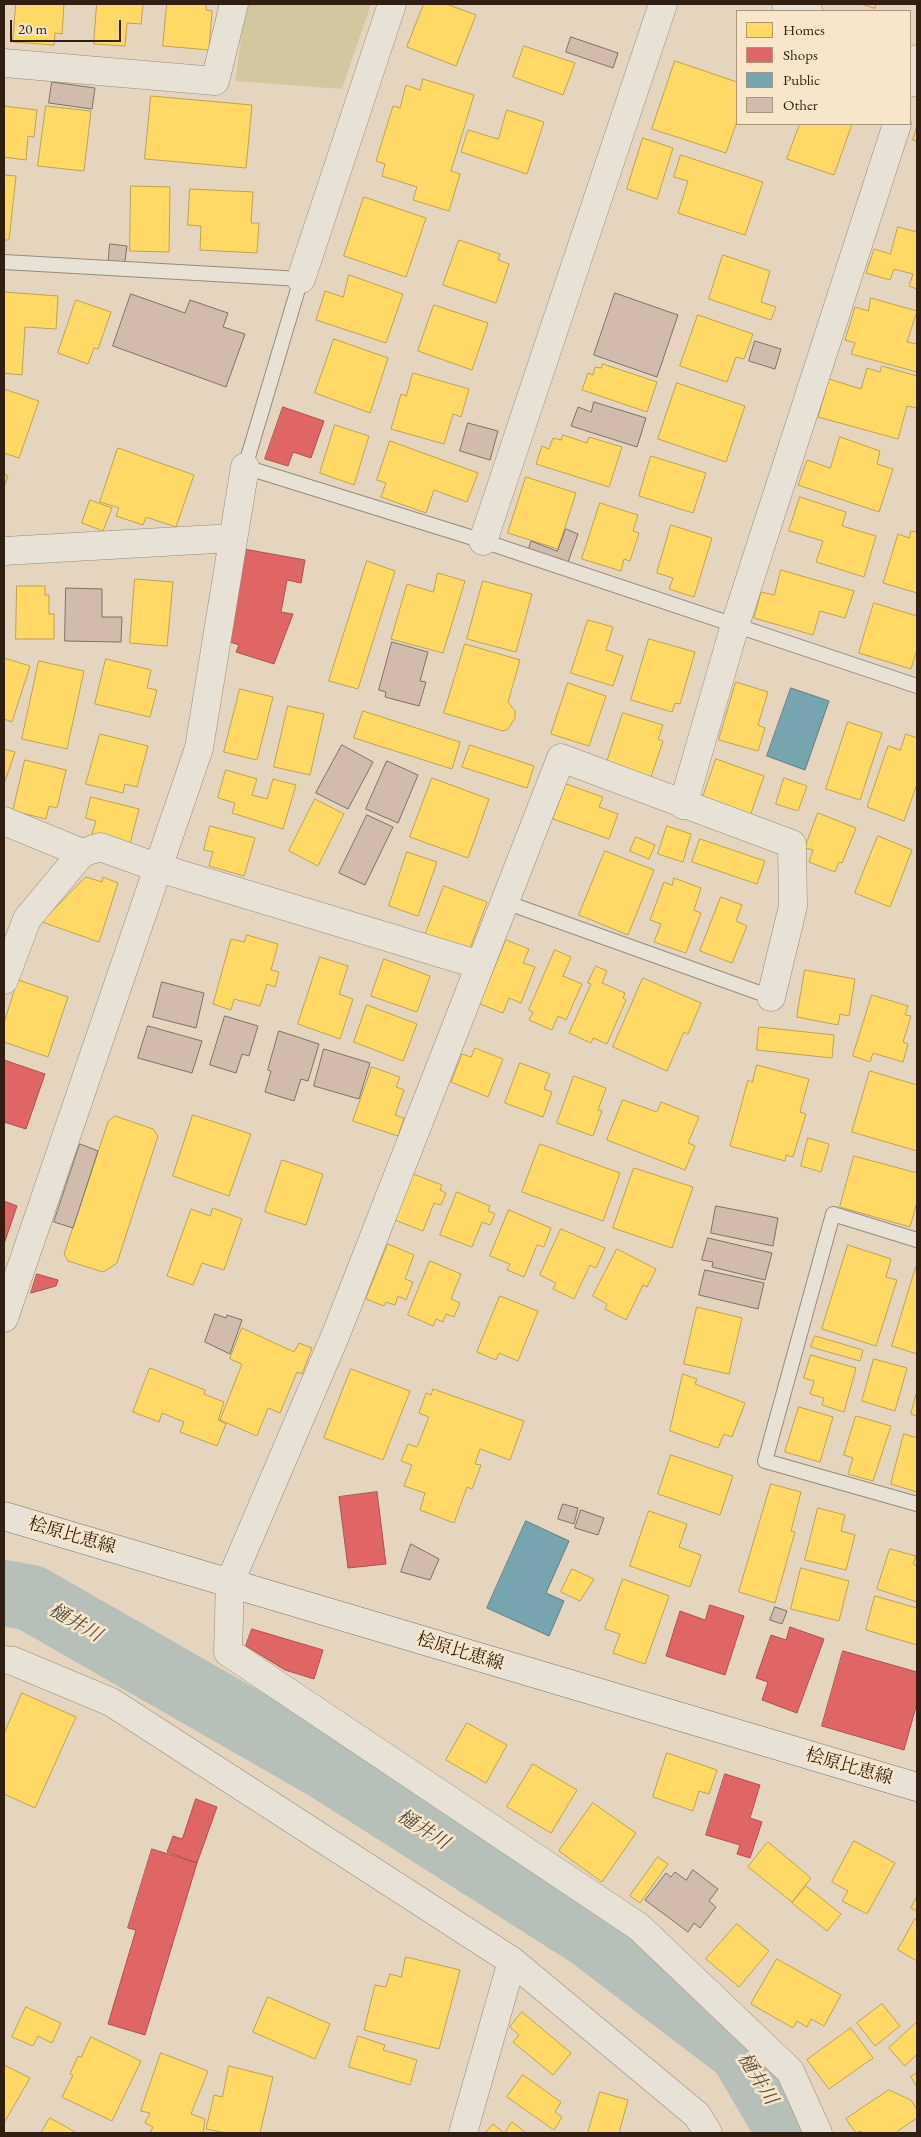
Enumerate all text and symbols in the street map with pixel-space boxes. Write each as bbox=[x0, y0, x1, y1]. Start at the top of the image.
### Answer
scale bar bbox=[12, 10, 124, 42]
legend bbox=[736, 10, 911, 125]
text: 20 m bbox=[18, 19, 47, 38]
text: Homes bbox=[783, 20, 825, 39]
text: Shops bbox=[783, 45, 818, 64]
text: Public bbox=[783, 70, 820, 89]
text: Other bbox=[783, 95, 818, 114]
street label: 桧原比恵線 bbox=[26, 1513, 118, 1559]
water label: 樋井川 bbox=[45, 1599, 105, 1647]
street label: 桧原比恵線 bbox=[414, 1629, 506, 1675]
street label: 桧原比恵線 bbox=[803, 1744, 895, 1790]
water label: 樋井川 bbox=[393, 1805, 453, 1855]
water label: 樋井川 bbox=[732, 2049, 782, 2109]

